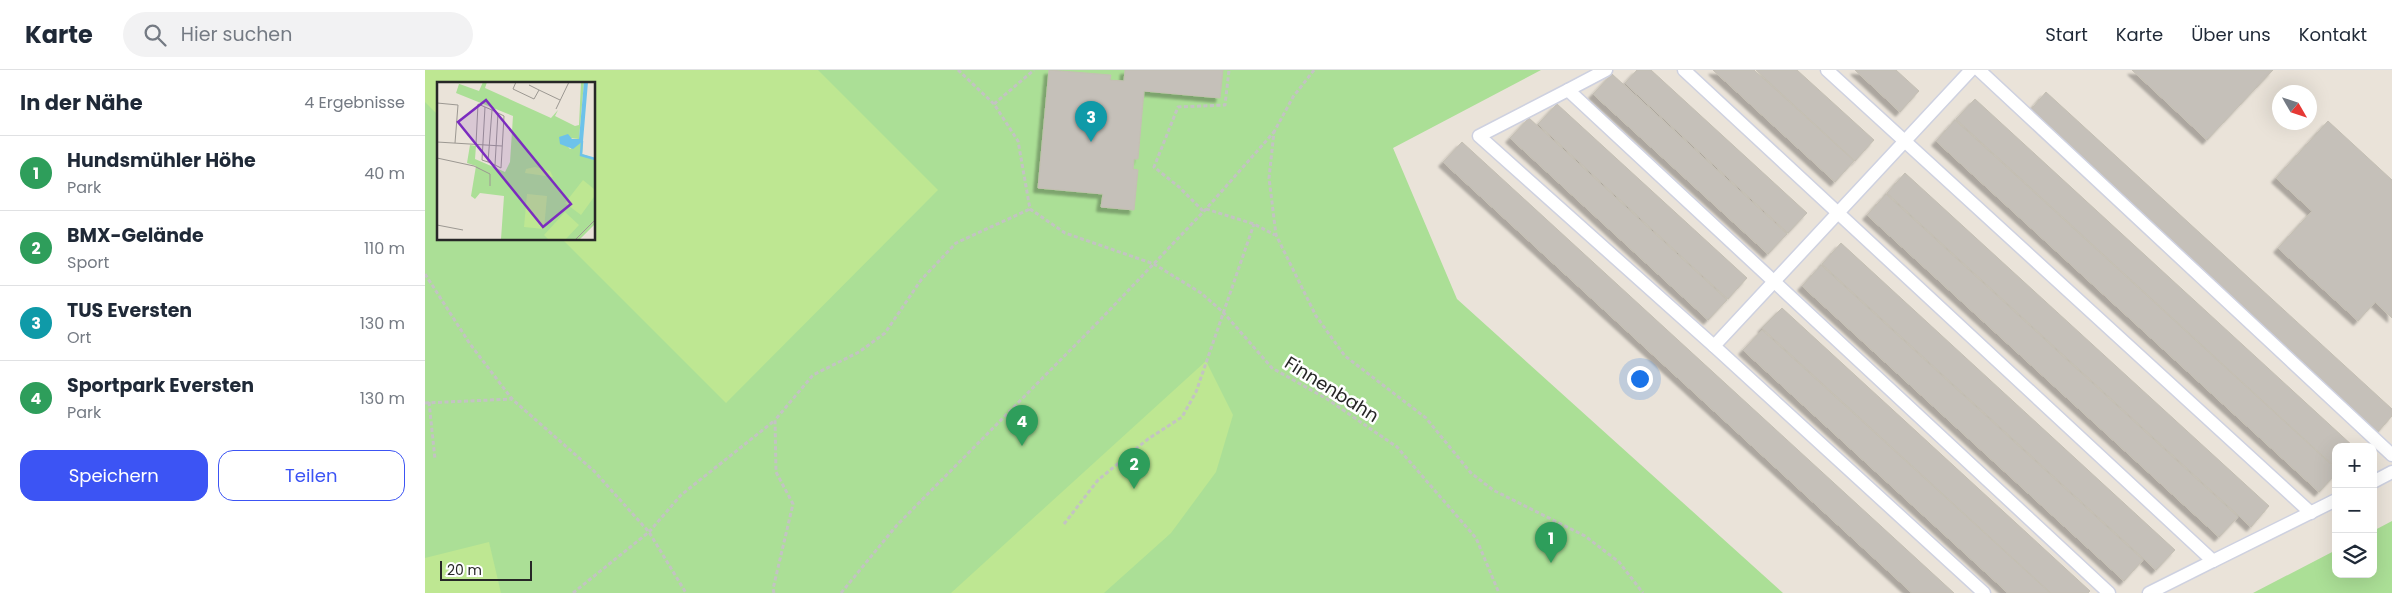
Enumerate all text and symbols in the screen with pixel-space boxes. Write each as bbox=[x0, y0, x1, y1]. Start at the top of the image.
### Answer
search box bbox=[123, 12, 473, 57]
text: Karte bbox=[25, 18, 93, 51]
icon: search bbox=[141, 21, 169, 49]
text: Hier suchen bbox=[181, 21, 292, 48]
text: Start bbox=[2045, 22, 2088, 47]
text: Karte bbox=[2116, 22, 2163, 47]
text: Über uns bbox=[2191, 22, 2271, 47]
text: Kontakt bbox=[2299, 22, 2367, 47]
inset map bbox=[437, 82, 595, 240]
north arrow bbox=[2272, 85, 2317, 130]
text: In der Nähe bbox=[20, 88, 143, 117]
text: 4 Ergebnisse bbox=[304, 91, 405, 114]
pin: 3 bbox=[1075, 101, 1107, 142]
text: Hundsmühler Höhe bbox=[67, 147, 256, 174]
text: 1 bbox=[33, 162, 39, 185]
text: 40 m bbox=[364, 162, 405, 185]
text: Park bbox=[67, 176, 101, 199]
text: BMX-Gelände bbox=[67, 222, 204, 249]
text: 2 bbox=[31, 237, 41, 260]
text: 110 m bbox=[364, 237, 405, 260]
text: Sport bbox=[67, 251, 109, 274]
text: TUS Eversten bbox=[67, 297, 192, 324]
text: 3 bbox=[31, 312, 41, 335]
text: 130 m bbox=[360, 312, 405, 335]
text: Ort bbox=[67, 326, 91, 349]
street label: Finnenbahn bbox=[1280, 350, 1384, 428]
your location bbox=[1627, 366, 1653, 392]
text: Sportpark Eversten bbox=[67, 372, 254, 399]
text: 4 bbox=[31, 387, 41, 410]
text: 130 m bbox=[360, 387, 405, 410]
text: Park bbox=[67, 401, 101, 424]
pin: 4 bbox=[1006, 405, 1038, 446]
map controls bbox=[2332, 443, 2377, 578]
button: + bbox=[2332, 443, 2377, 488]
pin: 2 bbox=[1118, 448, 1150, 489]
button: Speichern bbox=[20, 450, 208, 501]
button: Teilen bbox=[218, 450, 405, 501]
button: − bbox=[2332, 488, 2377, 533]
pin: 1 bbox=[1535, 522, 1567, 563]
button: layers bbox=[2332, 533, 2377, 578]
scale bar bbox=[440, 558, 533, 581]
text: 20 m bbox=[447, 560, 482, 580]

